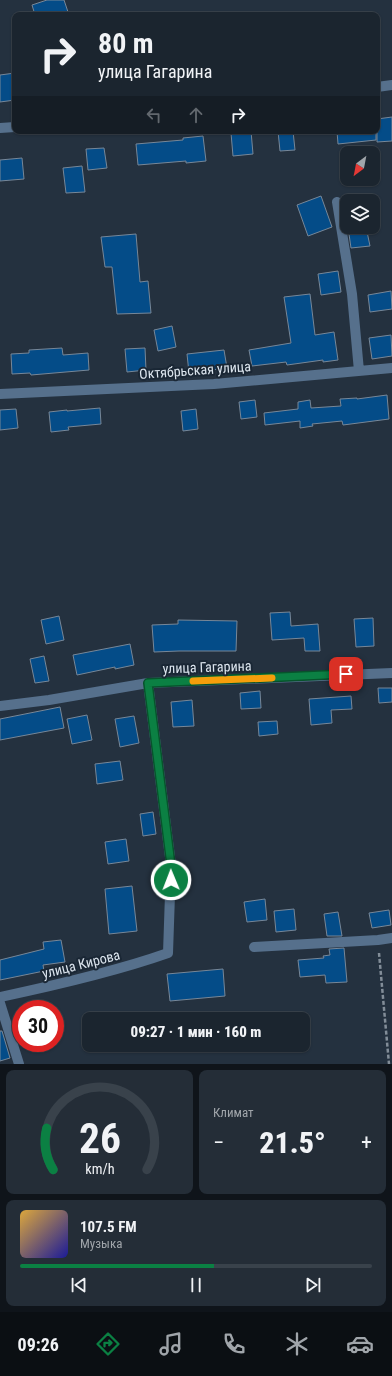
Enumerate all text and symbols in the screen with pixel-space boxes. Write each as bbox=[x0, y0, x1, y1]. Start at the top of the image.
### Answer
text: 80 m bbox=[98, 27, 154, 60]
icon: right bbox=[32, 28, 84, 80]
text: улица Гагарина bbox=[98, 61, 212, 82]
icon: left bbox=[143, 104, 165, 126]
icon: ahead bbox=[185, 104, 207, 126]
icon: right bbox=[227, 104, 249, 126]
north arrow bbox=[340, 146, 380, 186]
map controls bbox=[340, 146, 380, 234]
button: layers bbox=[340, 194, 380, 234]
street label: Октябрьская улица bbox=[139, 358, 251, 382]
street label: улица Гагарина bbox=[162, 657, 252, 677]
pin bbox=[329, 657, 363, 691]
icon: arrive bbox=[335, 663, 357, 685]
position arrow bbox=[150, 859, 192, 901]
street label: улица Кирова bbox=[40, 947, 122, 981]
speed limit sign: 30 bbox=[12, 1000, 64, 1052]
text: 09:27 · 1 мин · 160 m bbox=[131, 1023, 261, 1041]
text: Климат bbox=[213, 1105, 254, 1120]
text: 26 bbox=[78, 1114, 121, 1163]
text: 21.5° bbox=[259, 1125, 326, 1160]
text: − bbox=[213, 1130, 224, 1155]
text: + bbox=[361, 1130, 372, 1155]
text: km/h bbox=[85, 1161, 114, 1177]
text: 107.5 FM bbox=[80, 1218, 137, 1236]
text: Музыка bbox=[80, 1236, 122, 1251]
icon: previous bbox=[68, 1274, 90, 1296]
icon: pause bbox=[185, 1274, 207, 1296]
icon: next bbox=[302, 1274, 324, 1296]
icon: directions bbox=[94, 1330, 122, 1358]
icon: music bbox=[157, 1330, 185, 1358]
icon: phone bbox=[220, 1330, 248, 1358]
icon: climate bbox=[283, 1330, 311, 1358]
icon: car bbox=[346, 1330, 374, 1358]
text: 09:26 bbox=[18, 1334, 59, 1355]

